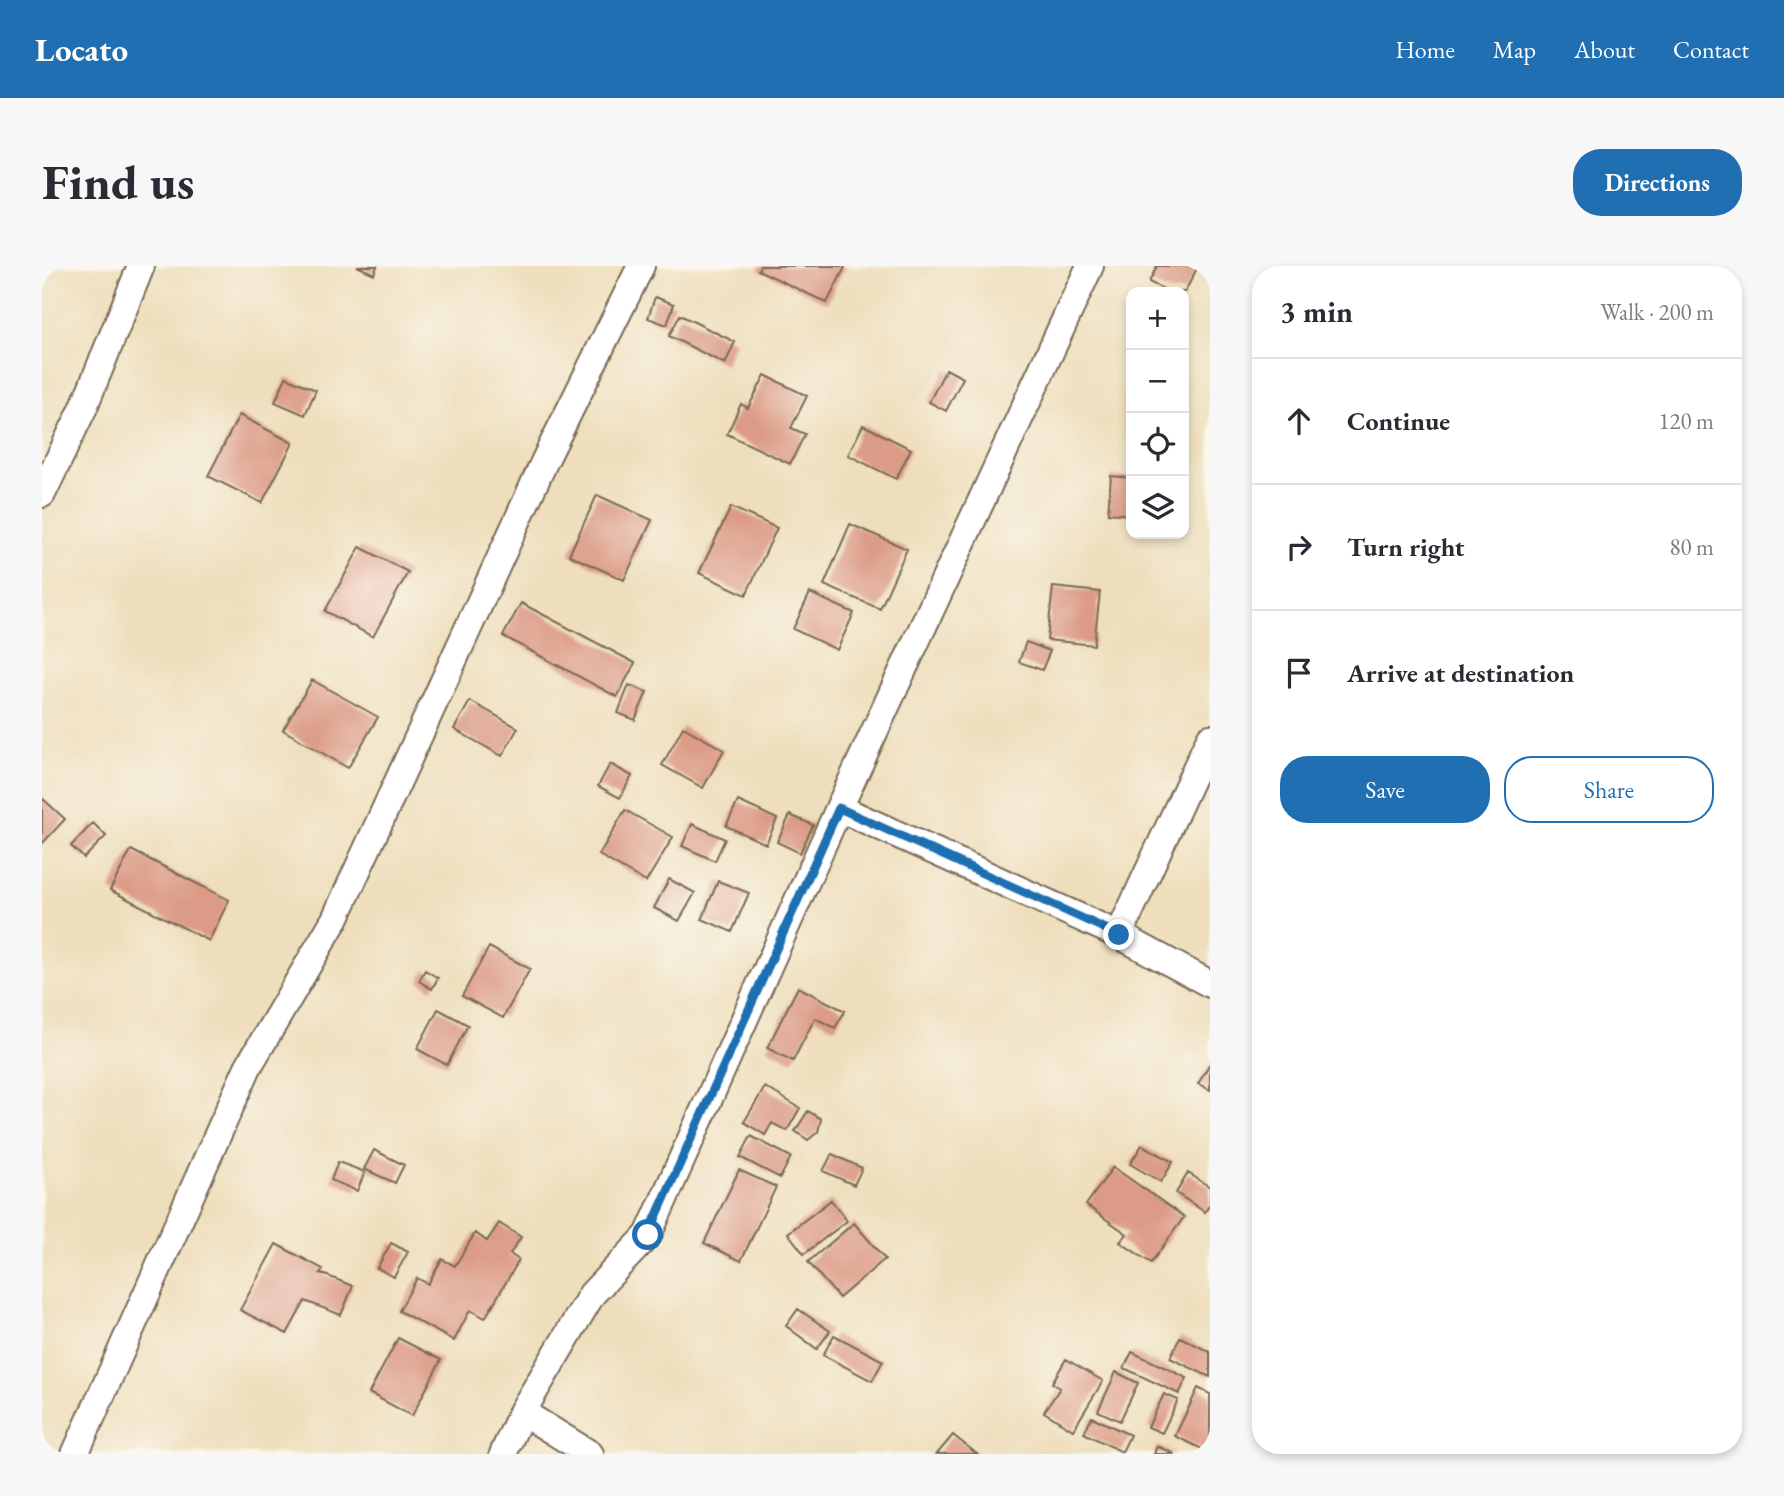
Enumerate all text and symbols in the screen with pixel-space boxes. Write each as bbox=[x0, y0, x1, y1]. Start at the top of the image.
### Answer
text: Locato bbox=[35, 28, 128, 71]
text: Home bbox=[1395, 34, 1455, 65]
text: Map bbox=[1493, 34, 1536, 65]
text: About bbox=[1574, 34, 1635, 65]
text: Contact bbox=[1673, 34, 1749, 65]
button: Directions bbox=[1573, 149, 1742, 216]
text: Find us bbox=[42, 150, 194, 214]
map controls bbox=[1126, 287, 1189, 539]
button: + bbox=[1126, 287, 1189, 350]
text: 3 min bbox=[1280, 292, 1353, 331]
text: Walk · 200 m bbox=[1600, 297, 1714, 327]
button: − bbox=[1126, 350, 1189, 413]
icon: ahead bbox=[1280, 402, 1318, 440]
text: Continue bbox=[1347, 404, 1450, 438]
text: 120 m bbox=[1658, 406, 1714, 436]
button: locate bbox=[1126, 413, 1189, 476]
button: layers bbox=[1126, 476, 1189, 539]
icon: right bbox=[1280, 528, 1318, 566]
text: Turn right bbox=[1347, 530, 1465, 564]
text: 80 m bbox=[1669, 532, 1714, 562]
icon: arrive bbox=[1280, 654, 1318, 692]
text: Arrive at destination bbox=[1347, 656, 1574, 690]
button: Save bbox=[1280, 756, 1490, 823]
button: Share bbox=[1504, 756, 1714, 823]
route end bbox=[1103, 919, 1134, 950]
route start bbox=[632, 1219, 663, 1250]

